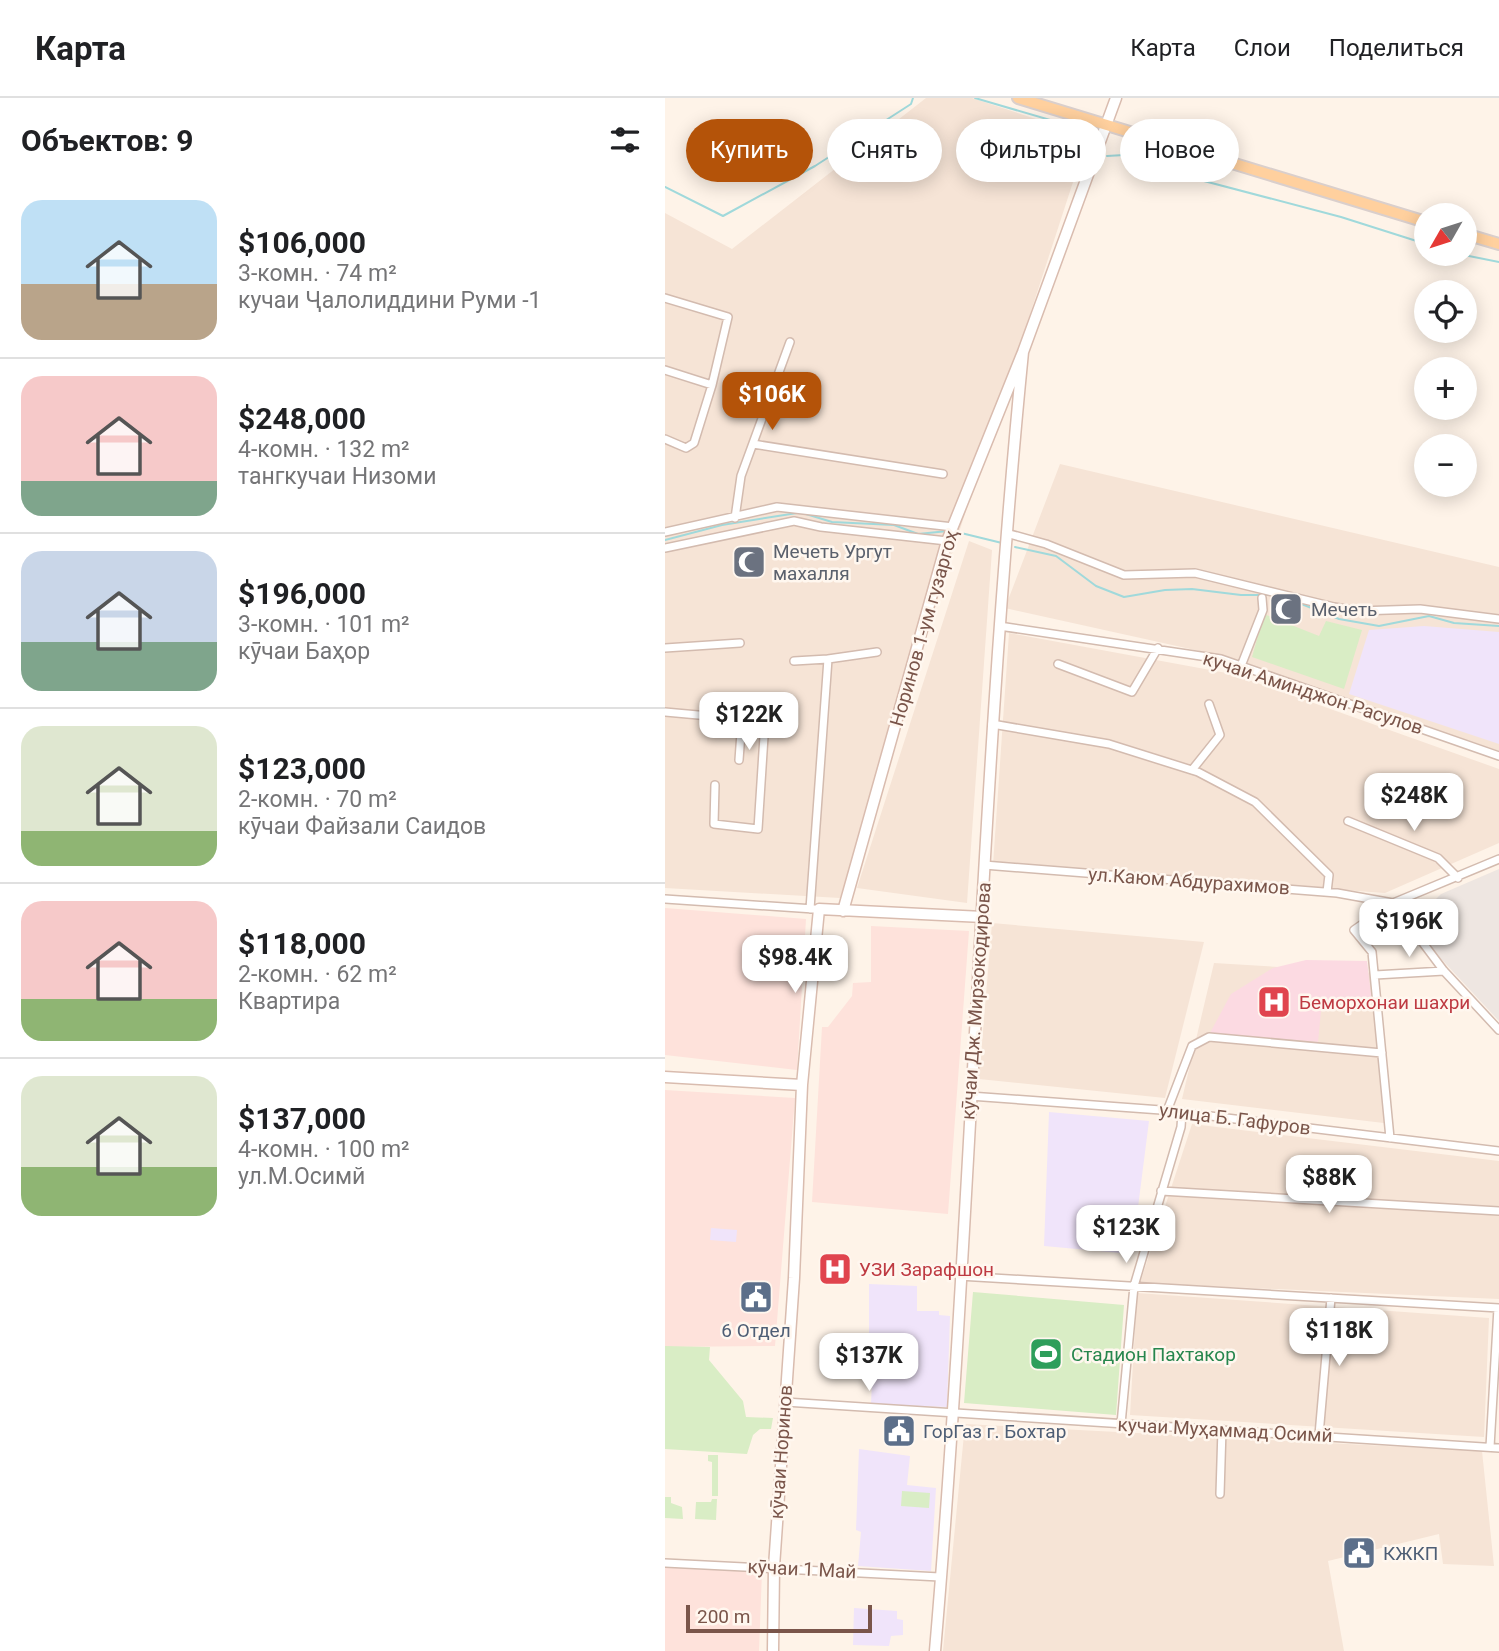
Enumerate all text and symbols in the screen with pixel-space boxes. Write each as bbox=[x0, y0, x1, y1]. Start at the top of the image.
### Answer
text: Карта bbox=[35, 29, 126, 68]
text: Карта bbox=[1130, 34, 1196, 62]
text: Слои bbox=[1234, 34, 1291, 62]
text: Поделиться bbox=[1329, 34, 1464, 62]
chip: Купить bbox=[686, 119, 813, 182]
chip: Снять bbox=[827, 119, 942, 182]
chip: Фильтры bbox=[956, 119, 1106, 182]
chip: Новое bbox=[1120, 119, 1239, 182]
icon: filters bbox=[606, 121, 644, 159]
text: Объектов: 9 bbox=[21, 123, 193, 158]
north arrow bbox=[1414, 203, 1477, 266]
map controls bbox=[1414, 203, 1477, 497]
text: $106,000 bbox=[238, 225, 366, 260]
icon: home bbox=[77, 228, 161, 312]
text: 3-комн. · 74 m² bbox=[238, 260, 397, 287]
button: locate bbox=[1414, 280, 1477, 343]
text: кучаи Ҷалолиддини Руми -1 bbox=[238, 287, 542, 314]
button: + bbox=[1414, 357, 1477, 420]
pin: $106K bbox=[723, 372, 821, 432]
text: $106K bbox=[738, 381, 806, 408]
text: $248,000 bbox=[238, 401, 366, 436]
icon: home bbox=[77, 404, 161, 488]
button: − bbox=[1414, 434, 1477, 497]
text: 4-комн. · 132 m² bbox=[238, 436, 410, 463]
text: тангкучаи Низоми bbox=[238, 463, 436, 490]
street label: Норинов 1-ум гузаргоҳ bbox=[885, 527, 963, 729]
place label: Мечеть Ургут махалля bbox=[773, 540, 892, 585]
mosque icon: Мечеть Ургут махалля bbox=[730, 543, 768, 581]
text: $196,000 bbox=[238, 576, 366, 611]
icon: home bbox=[77, 579, 161, 663]
mosque icon: Мечеть bbox=[1267, 590, 1305, 628]
place label: Мечеть bbox=[1311, 598, 1377, 621]
text: 3-комн. · 101 m² bbox=[238, 611, 410, 638]
text: кӯчаи Баҳор bbox=[238, 638, 370, 665]
street label: кучаи Аминджон Расулов bbox=[1200, 647, 1426, 739]
pin: $122K bbox=[700, 692, 798, 752]
text: $122K bbox=[715, 701, 783, 728]
text: $123,000 bbox=[238, 751, 366, 786]
icon: home bbox=[77, 754, 161, 838]
pin: $248K bbox=[1365, 774, 1463, 833]
text: $248K bbox=[1380, 782, 1448, 809]
text: 2-комн. · 70 m² bbox=[238, 786, 397, 813]
text: кӯчаи Файзали Саидов bbox=[238, 813, 486, 840]
street label: ул.Каюм Абдурахимов bbox=[1088, 862, 1290, 900]
street label: кӯчаи Дж. Мирзокодирова bbox=[956, 881, 996, 1121]
pin: $196K bbox=[1360, 900, 1458, 959]
text: $196K bbox=[1375, 908, 1443, 935]
text: $118,000 bbox=[238, 926, 366, 961]
icon: home bbox=[77, 929, 161, 1013]
pin: $98.4K bbox=[738, 936, 852, 995]
text: $98.4K bbox=[758, 944, 832, 971]
text: 2-комн. · 62 m² bbox=[238, 961, 397, 988]
hospital icon: Беморхонаи шахри bbox=[1255, 983, 1293, 1021]
text: Квартира bbox=[238, 988, 340, 1015]
place label: Беморхонаи шахри bbox=[1299, 991, 1470, 1014]
street label: улица Б. Гафуров bbox=[1158, 1098, 1312, 1140]
text: $137,000 bbox=[238, 1101, 366, 1136]
icon: home bbox=[77, 1104, 161, 1188]
text: 4-комн. · 100 m² bbox=[238, 1136, 410, 1163]
pin: $88K bbox=[1288, 1156, 1370, 1215]
text: ул.М.Осимй bbox=[238, 1163, 365, 1190]
text: $88K bbox=[1302, 1164, 1356, 1191]
pin: $123K bbox=[1077, 1206, 1175, 1265]
text: $123K bbox=[1092, 1214, 1160, 1241]
hospital icon: УЗИ Зарафшон bbox=[816, 1250, 854, 1288]
place label: УЗИ Зарафшон bbox=[859, 1258, 994, 1281]
public building icon: 6 Отдел bbox=[737, 1278, 775, 1316]
pin: $118K bbox=[1290, 1308, 1388, 1368]
text: $118K bbox=[1305, 1317, 1373, 1344]
place label: 6 Отдел bbox=[721, 1319, 791, 1342]
pin: $137K bbox=[820, 1334, 918, 1393]
sports icon: Стадион Пахтакор bbox=[1027, 1335, 1065, 1373]
text: $137K bbox=[835, 1342, 903, 1369]
place label: Стадион Пахтакор bbox=[1071, 1343, 1236, 1366]
street label: кӯчаи Норинов bbox=[765, 1384, 797, 1520]
public building icon: ГорГаз г. Бохтар bbox=[880, 1412, 918, 1450]
street label: кучаи Муҳаммад Осимй bbox=[1117, 1413, 1333, 1447]
place label: ГорГаз г. Бохтар bbox=[923, 1420, 1066, 1443]
public building icon: КЖКП bbox=[1340, 1534, 1378, 1572]
place label: КЖКП bbox=[1383, 1542, 1438, 1565]
street label: кӯчаи 1 Май bbox=[747, 1555, 857, 1583]
scale bar bbox=[686, 1602, 871, 1634]
text: 200 m bbox=[697, 1605, 750, 1628]

